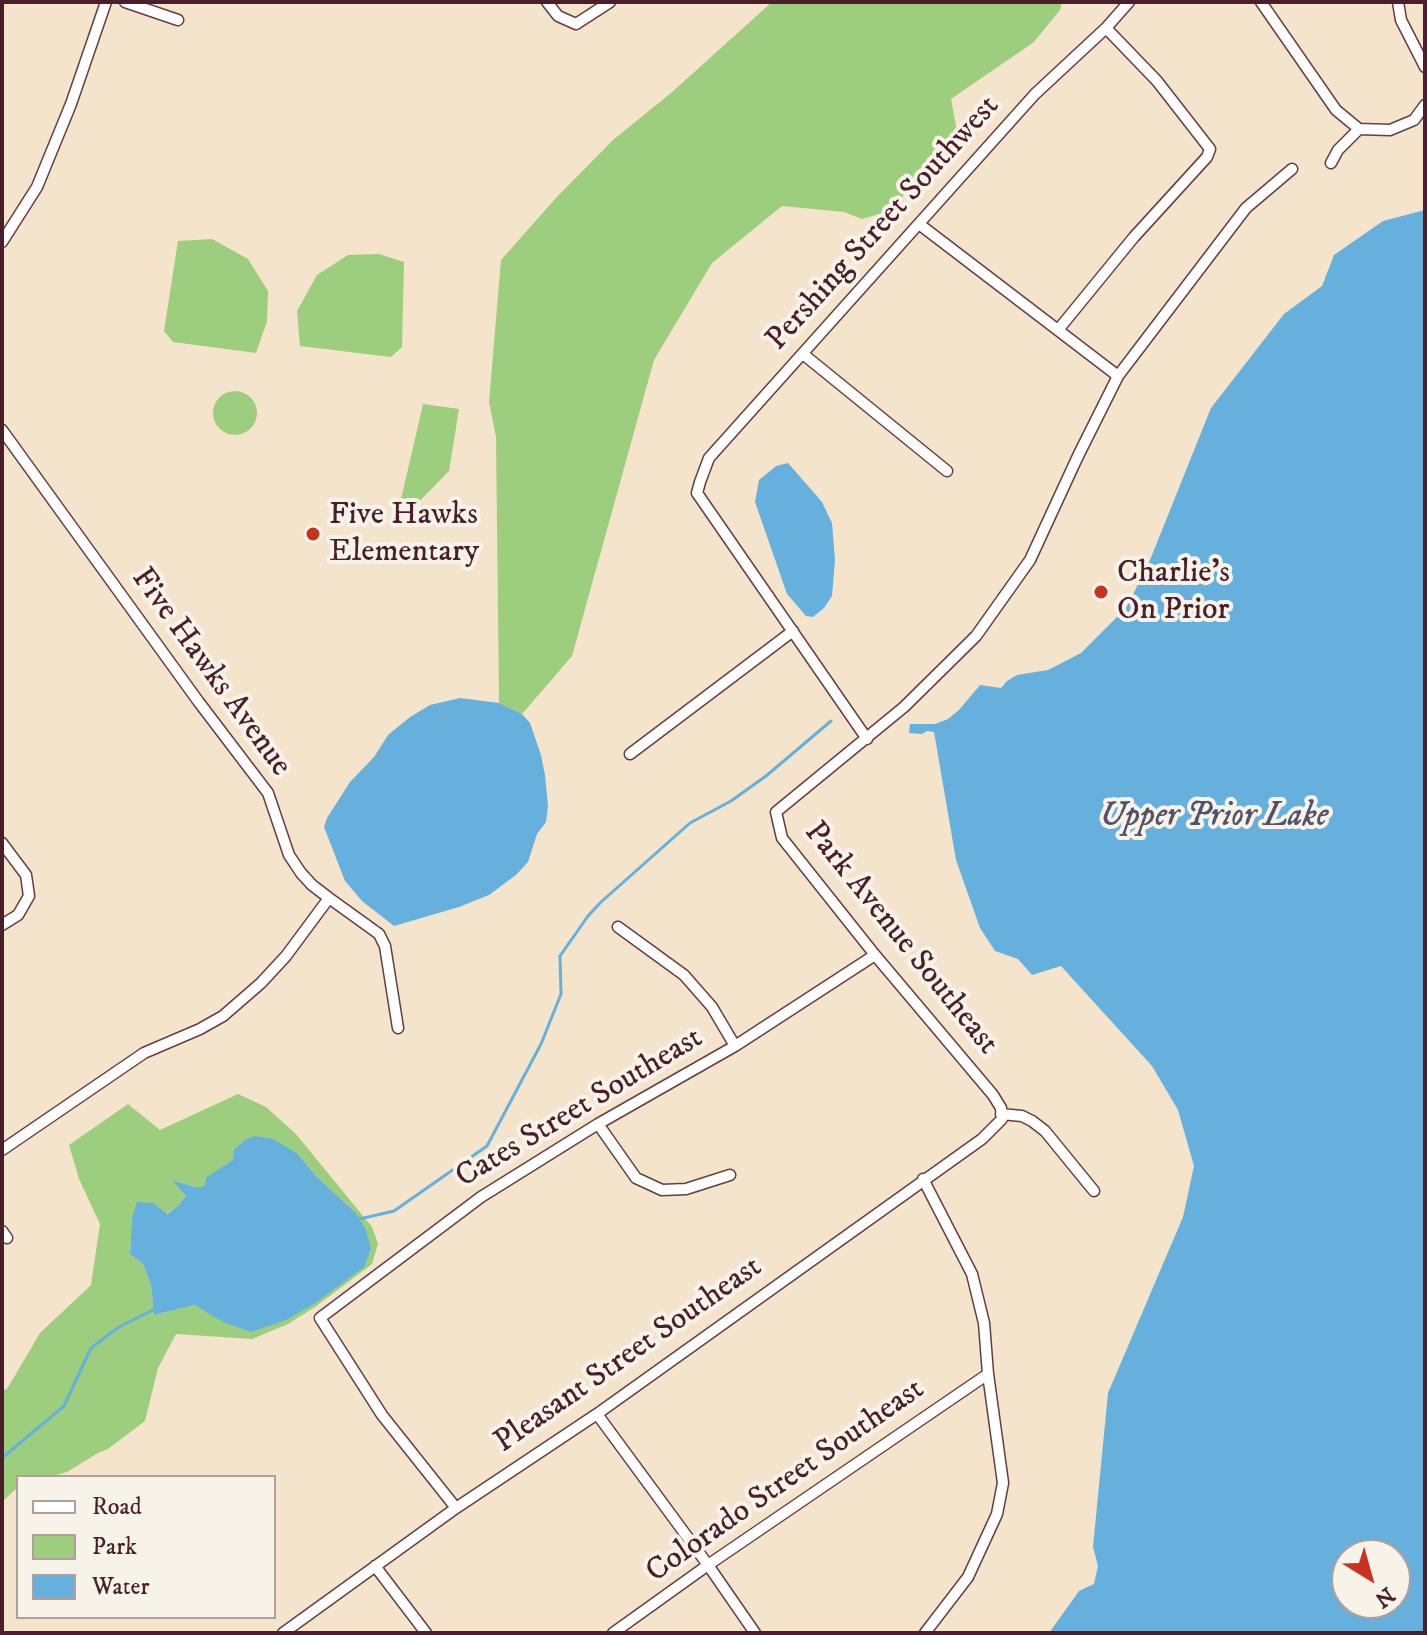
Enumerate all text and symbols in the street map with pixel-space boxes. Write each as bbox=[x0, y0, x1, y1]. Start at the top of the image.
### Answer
street label: Pershing Street Southwest bbox=[759, 89, 1009, 359]
place label: Five Hawks Elementary bbox=[329, 497, 479, 572]
marker: Five Hawks Elementary bbox=[304, 525, 322, 543]
place label: Charlie's On Prior bbox=[1117, 555, 1230, 630]
street label: Five Hawks Avenue bbox=[122, 561, 298, 785]
marker: Charlie's On Prior bbox=[1092, 583, 1110, 601]
water label: Upper Prior Lake bbox=[1100, 798, 1328, 838]
street label: Park Avenue Southeast bbox=[794, 815, 1006, 1063]
street label: Cates Street Southeast bbox=[450, 1020, 710, 1198]
street label: Pleasant Street Southeast bbox=[488, 1249, 770, 1463]
street label: Colorado Street Southeast bbox=[640, 1371, 932, 1593]
legend bbox=[16, 1475, 276, 1619]
text: Road bbox=[92, 1492, 142, 1522]
text: Park bbox=[92, 1532, 137, 1562]
north arrow bbox=[1331, 1539, 1411, 1619]
text: Water bbox=[92, 1572, 149, 1602]
text: N bbox=[1369, 1581, 1400, 1613]

